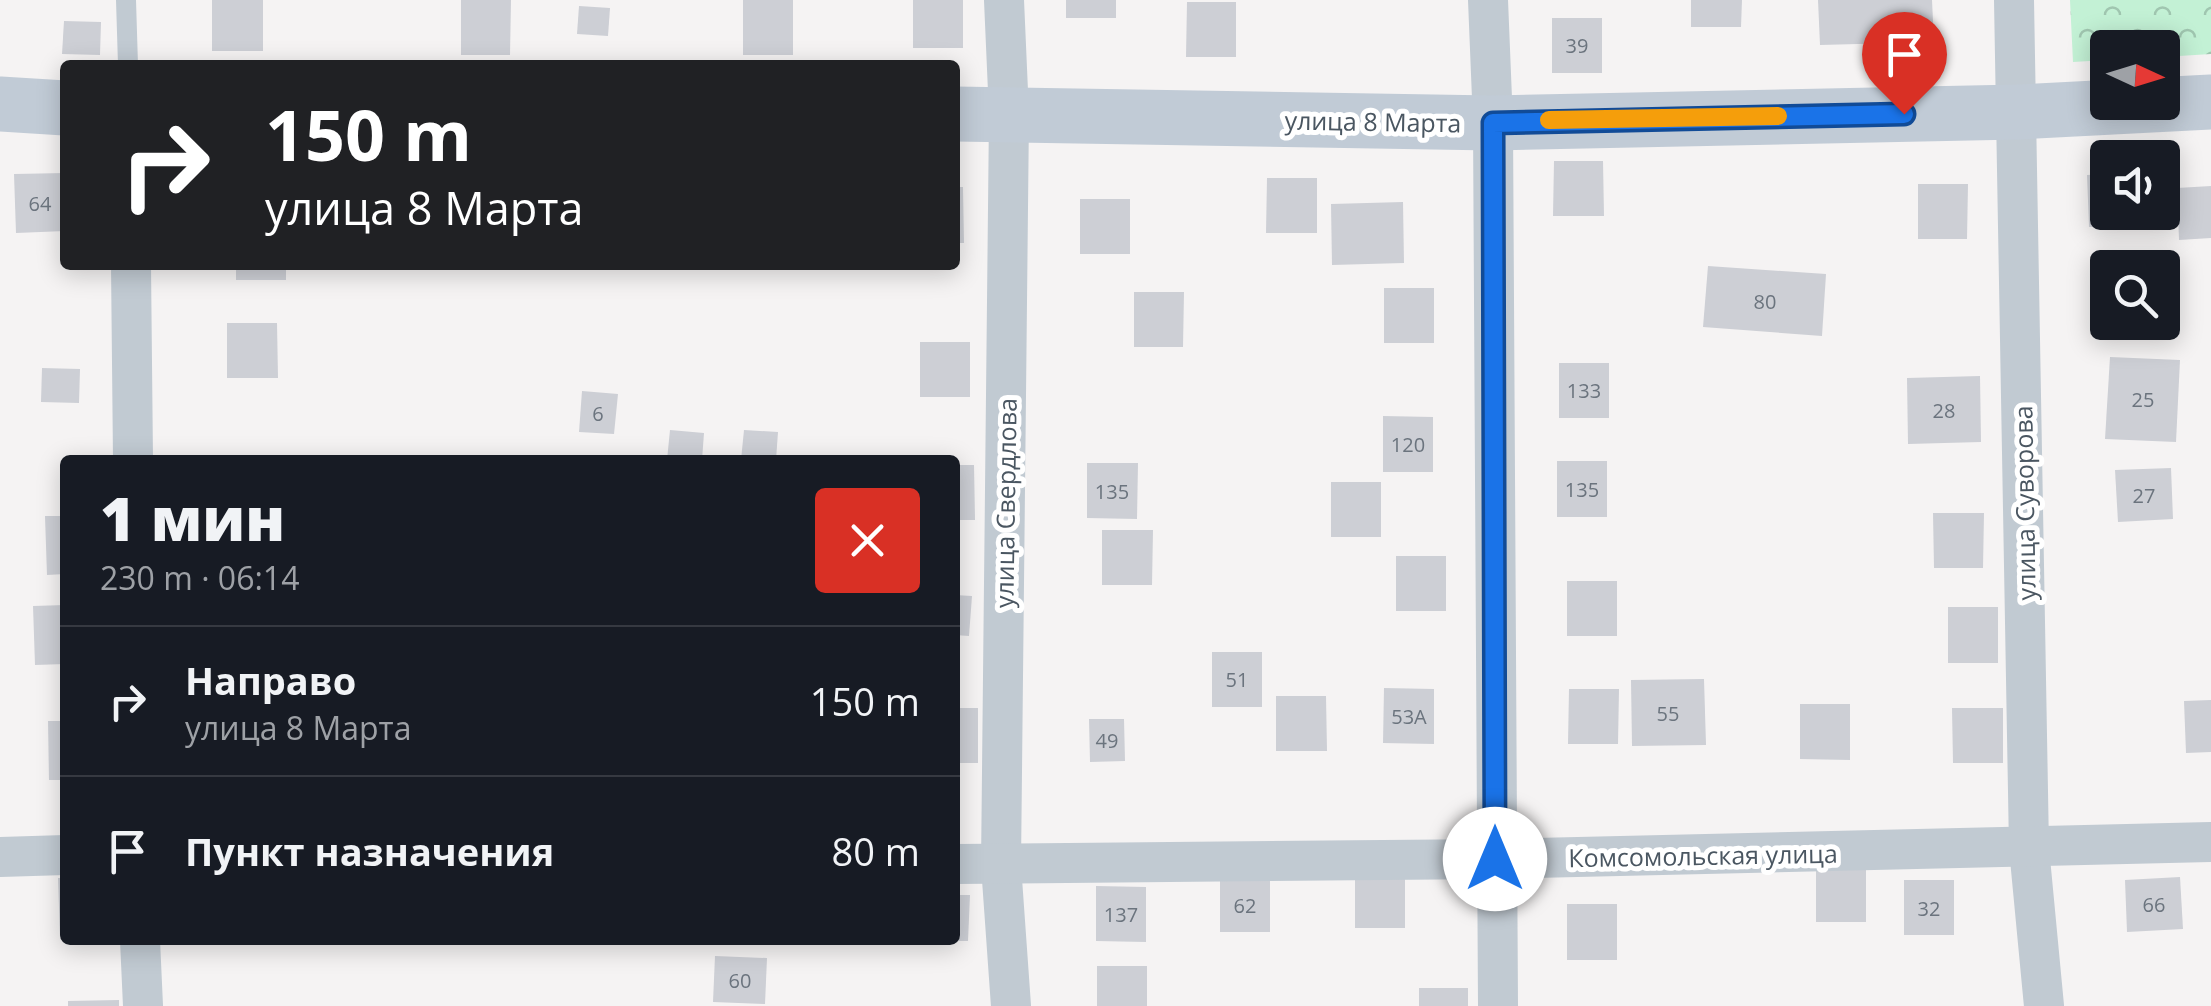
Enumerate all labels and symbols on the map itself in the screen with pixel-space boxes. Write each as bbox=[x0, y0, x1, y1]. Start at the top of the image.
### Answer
pin bbox=[1862, 12, 1947, 115]
north arrow bbox=[2090, 30, 2180, 120]
house number: 39 bbox=[1566, 32, 1588, 59]
street label: улица 8 Марта bbox=[1284, 102, 1462, 140]
house number: 64 bbox=[29, 190, 52, 217]
house number: 80 bbox=[1754, 288, 1776, 315]
house number: 133 bbox=[1567, 377, 1601, 404]
house number: 25 bbox=[2132, 386, 2154, 413]
house number: 28 bbox=[1933, 397, 1955, 424]
street label: улица Свердлова bbox=[986, 398, 1024, 608]
house number: 6 bbox=[592, 400, 604, 427]
street label: улица Суворова bbox=[2005, 405, 2043, 601]
house number: 120 bbox=[1391, 431, 1425, 458]
house number: 135 bbox=[1565, 476, 1599, 503]
house number: 135 bbox=[1095, 478, 1129, 505]
house number: 27 bbox=[2133, 482, 2155, 509]
house number: 51 bbox=[1226, 666, 1248, 693]
house number: 55 bbox=[1657, 700, 1679, 727]
house number: 53А bbox=[1391, 703, 1427, 730]
house number: 49 bbox=[1096, 727, 1118, 754]
position arrow bbox=[1443, 807, 1547, 911]
street label: Комсомольская улица bbox=[1568, 836, 1838, 874]
house number: 66 bbox=[2143, 891, 2165, 918]
house number: 62 bbox=[1234, 892, 1256, 919]
house number: 32 bbox=[1918, 895, 1940, 922]
house number: 137 bbox=[1104, 901, 1138, 928]
house number: 60 bbox=[729, 967, 751, 994]

